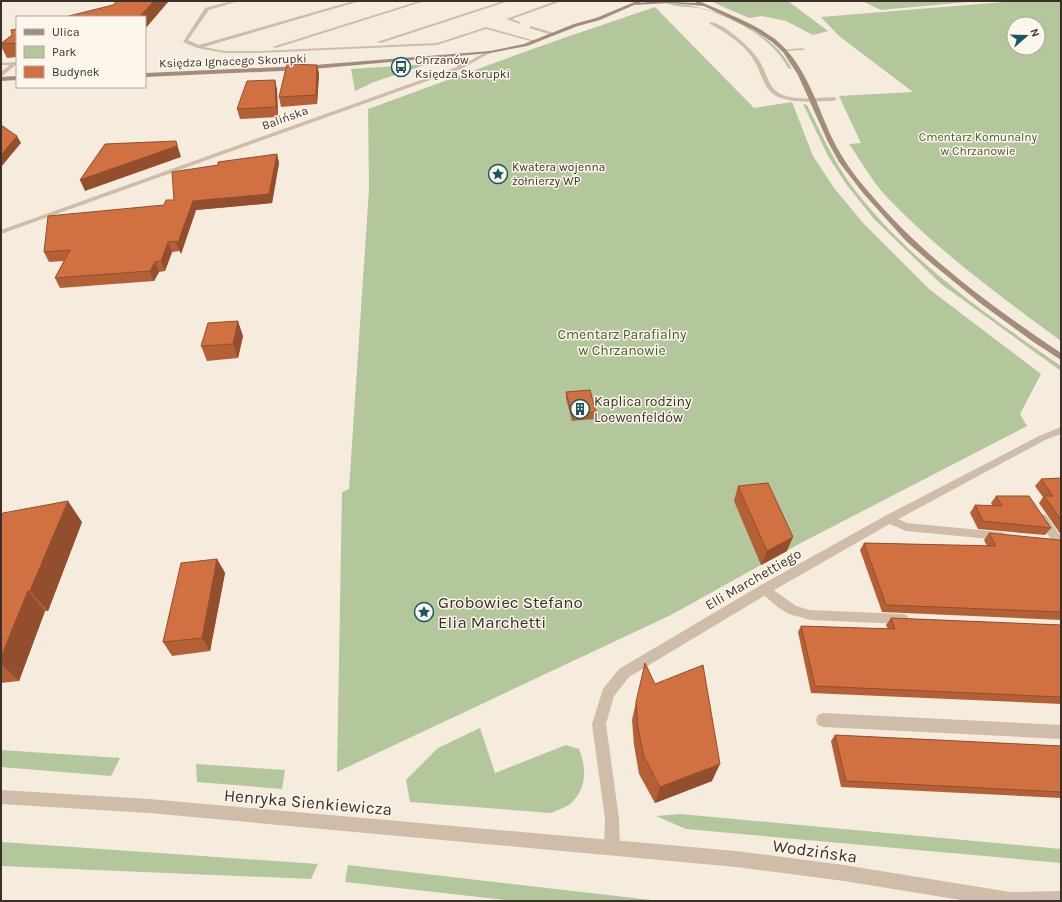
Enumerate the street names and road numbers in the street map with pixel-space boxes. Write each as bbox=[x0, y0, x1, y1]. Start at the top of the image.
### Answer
street label: Księdza Ignacego Skorupki bbox=[159, 51, 307, 71]
street label: Balińska bbox=[260, 103, 310, 133]
street label: Elli Marchettiego bbox=[702, 545, 804, 614]
street label: Henryka Sienkiewicza bbox=[223, 785, 393, 819]
street label: Wodzińska bbox=[771, 835, 859, 867]

